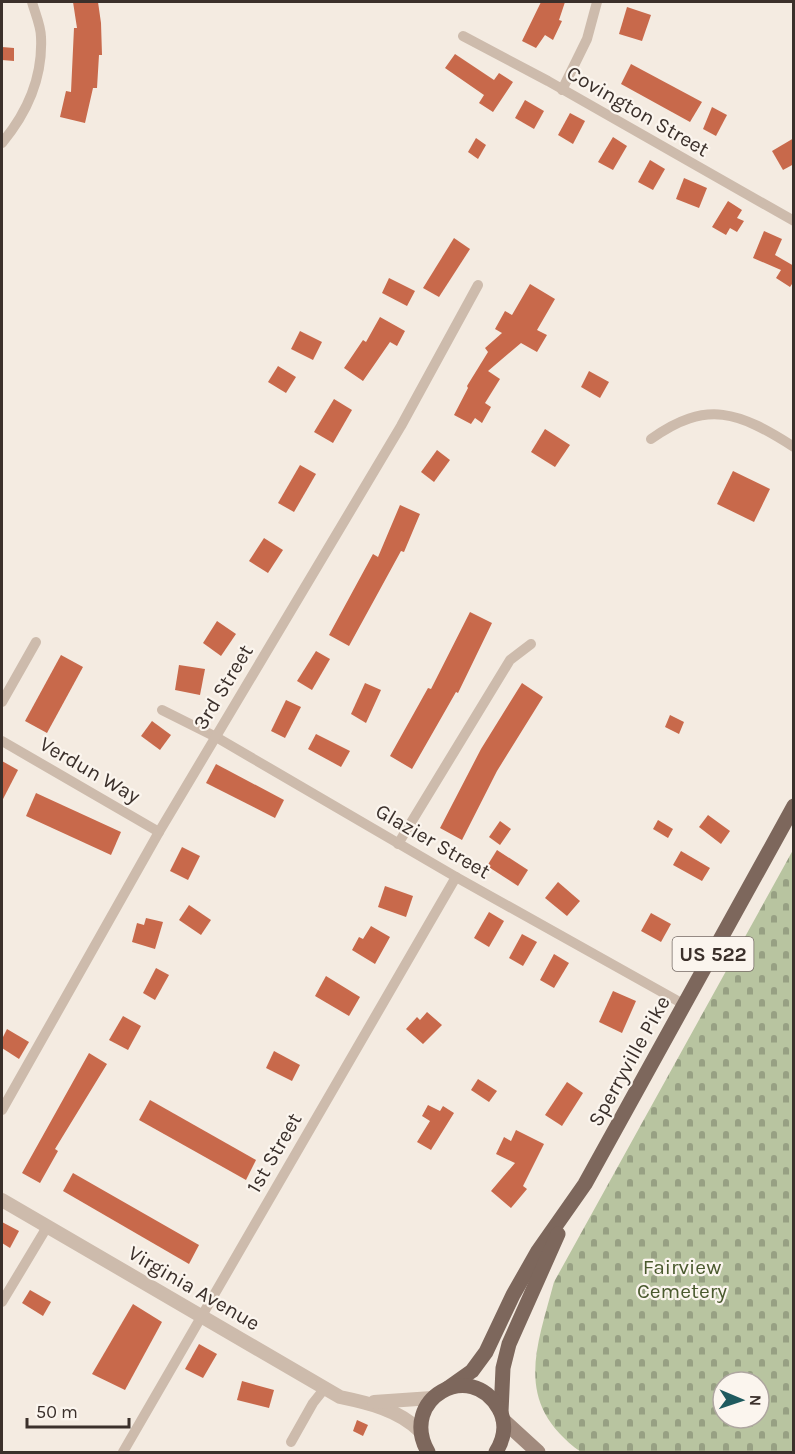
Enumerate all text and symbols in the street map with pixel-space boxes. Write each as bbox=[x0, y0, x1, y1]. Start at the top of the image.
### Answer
street label: Covington Street bbox=[563, 61, 714, 162]
street label: 3rd Street bbox=[188, 640, 258, 734]
street label: Verdun Way bbox=[36, 732, 145, 808]
street label: Glazier Street bbox=[371, 799, 495, 883]
road number: US 522 bbox=[672, 937, 754, 971]
street label: Sperryville Pike bbox=[583, 992, 675, 1130]
street label: 1st Street bbox=[241, 1109, 307, 1197]
street label: Virginia Avenue bbox=[124, 1241, 264, 1335]
park label: Fairview Cemetery bbox=[637, 1255, 727, 1303]
north arrow bbox=[711, 1370, 771, 1430]
scale bar bbox=[27, 1391, 129, 1429]
text: N bbox=[746, 1394, 765, 1407]
text: 50 m bbox=[36, 1401, 78, 1423]

